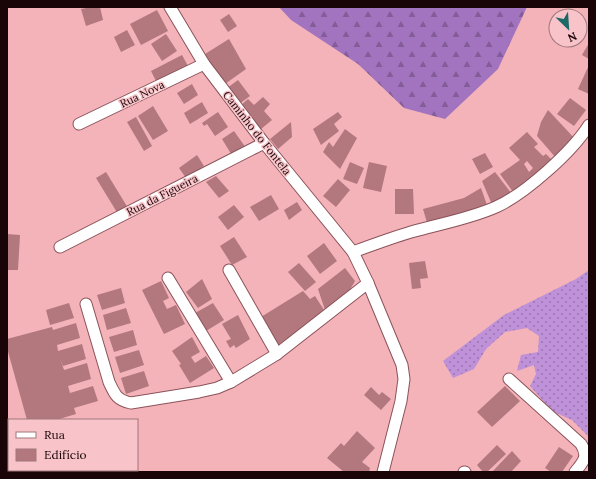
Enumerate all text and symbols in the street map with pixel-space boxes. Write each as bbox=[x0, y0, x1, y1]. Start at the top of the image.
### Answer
north arrow bbox=[548, 8, 588, 48]
text: N bbox=[565, 29, 579, 45]
street label: Rua Nova bbox=[117, 77, 167, 111]
street label: Caminho do Fontela bbox=[220, 88, 294, 178]
street label: Rua da Figueira bbox=[124, 171, 200, 219]
legend bbox=[8, 419, 138, 471]
text: Rua bbox=[44, 427, 65, 442]
text: Edifício bbox=[44, 447, 87, 462]

